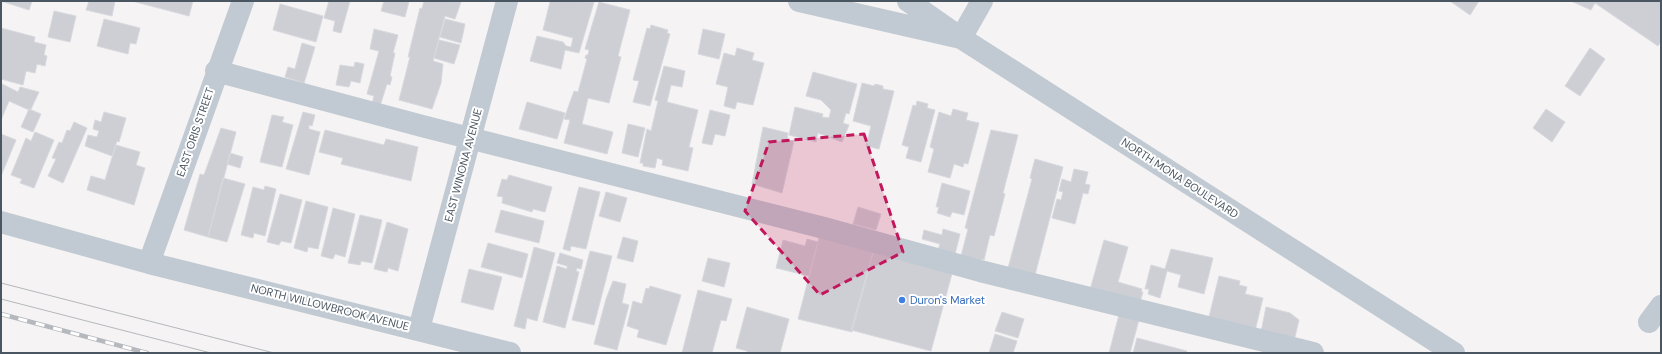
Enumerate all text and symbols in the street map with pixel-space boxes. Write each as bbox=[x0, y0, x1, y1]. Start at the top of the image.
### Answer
street label: EAST ORIS STREET bbox=[173, 86, 217, 178]
street label: EAST WINONA AVENUE bbox=[441, 107, 485, 223]
street label: NORTH MONA BOULEVARD bbox=[1119, 135, 1242, 221]
street label: NORTH WILLOWBROOK AVENUE bbox=[249, 281, 411, 333]
place label: Duron's Market bbox=[910, 293, 985, 307]
marker: Duron's Market bbox=[897, 295, 907, 305]

